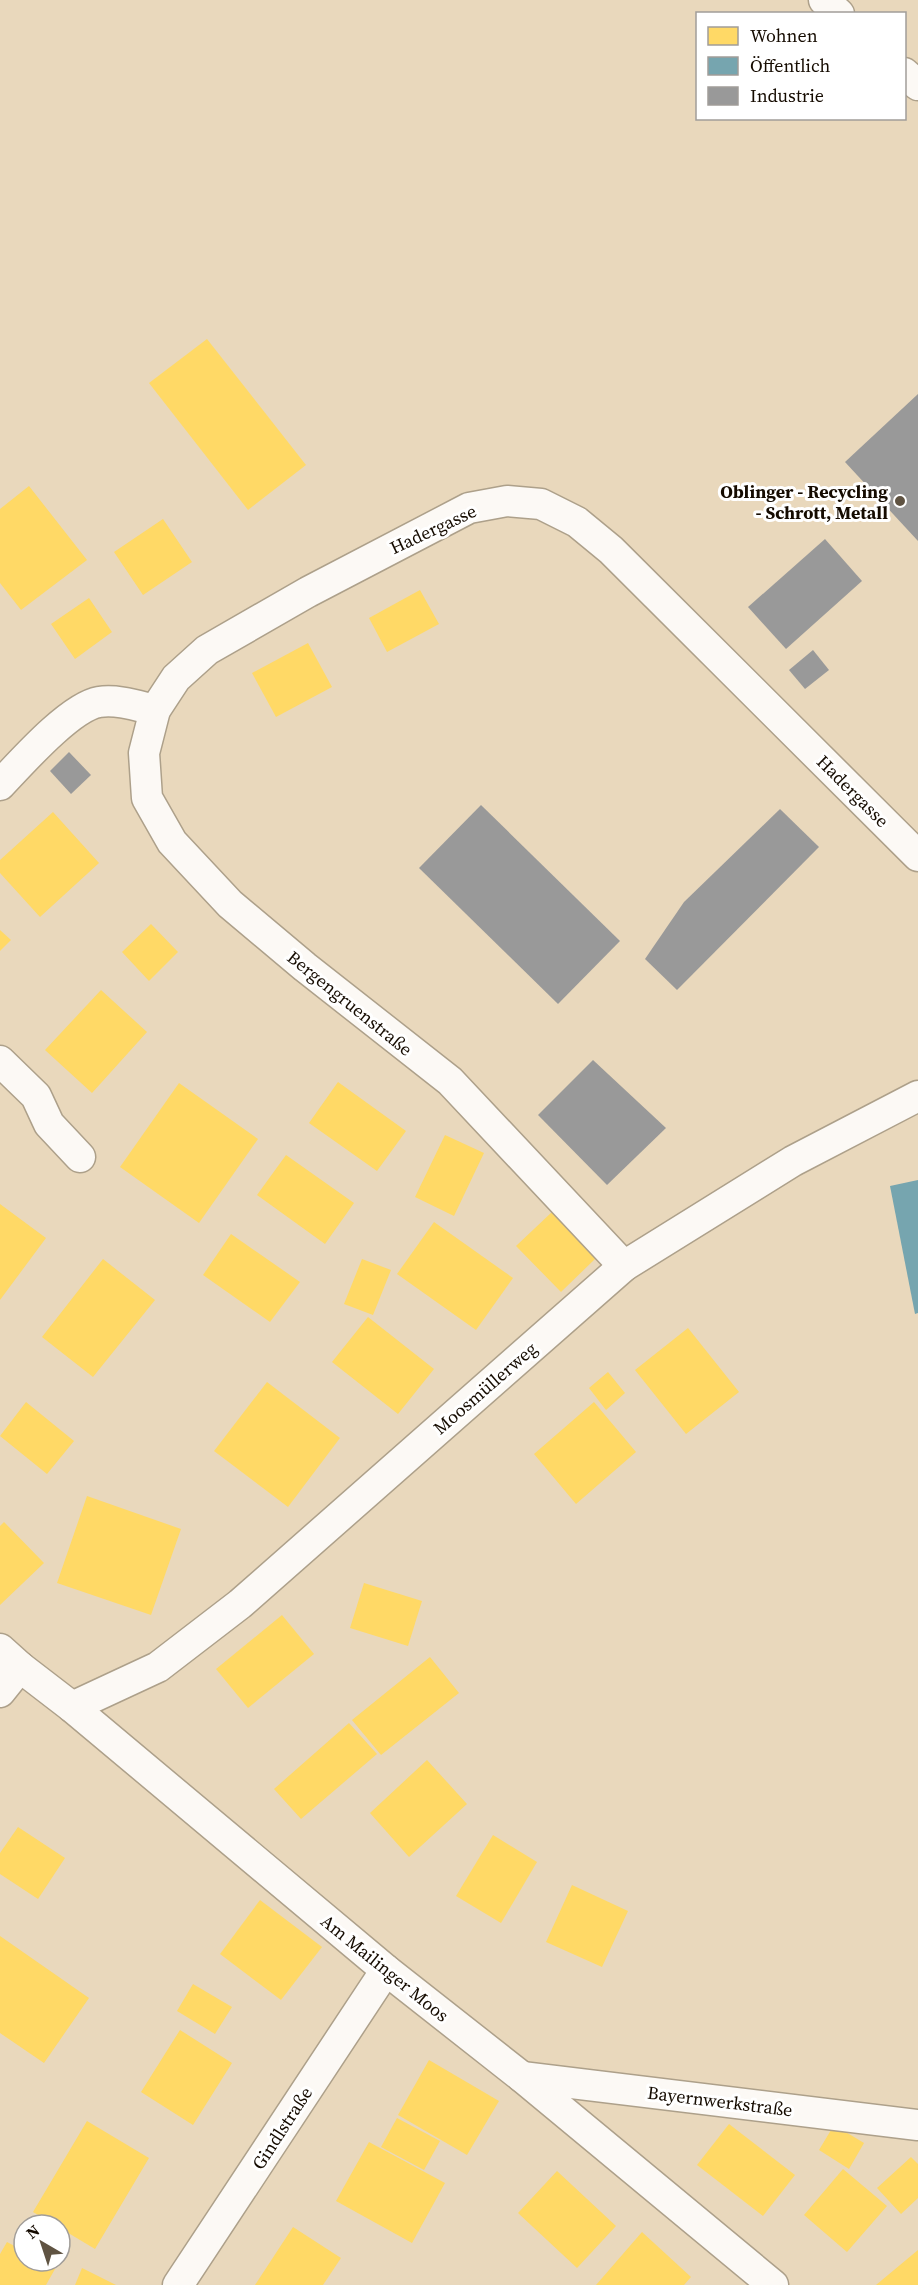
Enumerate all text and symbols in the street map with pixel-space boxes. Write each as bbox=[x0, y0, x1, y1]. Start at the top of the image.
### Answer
legend bbox=[696, 12, 906, 120]
text: Wohnen bbox=[750, 23, 818, 48]
text: Öffentlich bbox=[750, 53, 830, 78]
text: Industrie bbox=[750, 83, 824, 108]
place label: Oblinger - Recycling - Schrott, Metall bbox=[720, 479, 888, 525]
marker: Oblinger - Recycling - Schrott, Metall bbox=[893, 494, 907, 508]
street label: Hadergasse bbox=[386, 498, 480, 560]
street label: Hadergasse bbox=[811, 749, 895, 833]
street label: Bergengruenstraße bbox=[282, 945, 418, 1061]
street label: Moosmüllerweg bbox=[428, 1336, 542, 1440]
street label: Am Mailinger Moos bbox=[316, 1909, 454, 2028]
street label: Bayernwerkstraße bbox=[646, 2080, 794, 2122]
street label: Gindlstraße bbox=[246, 2082, 318, 2174]
north arrow bbox=[12, 2213, 72, 2273]
text: N bbox=[21, 2219, 44, 2244]

